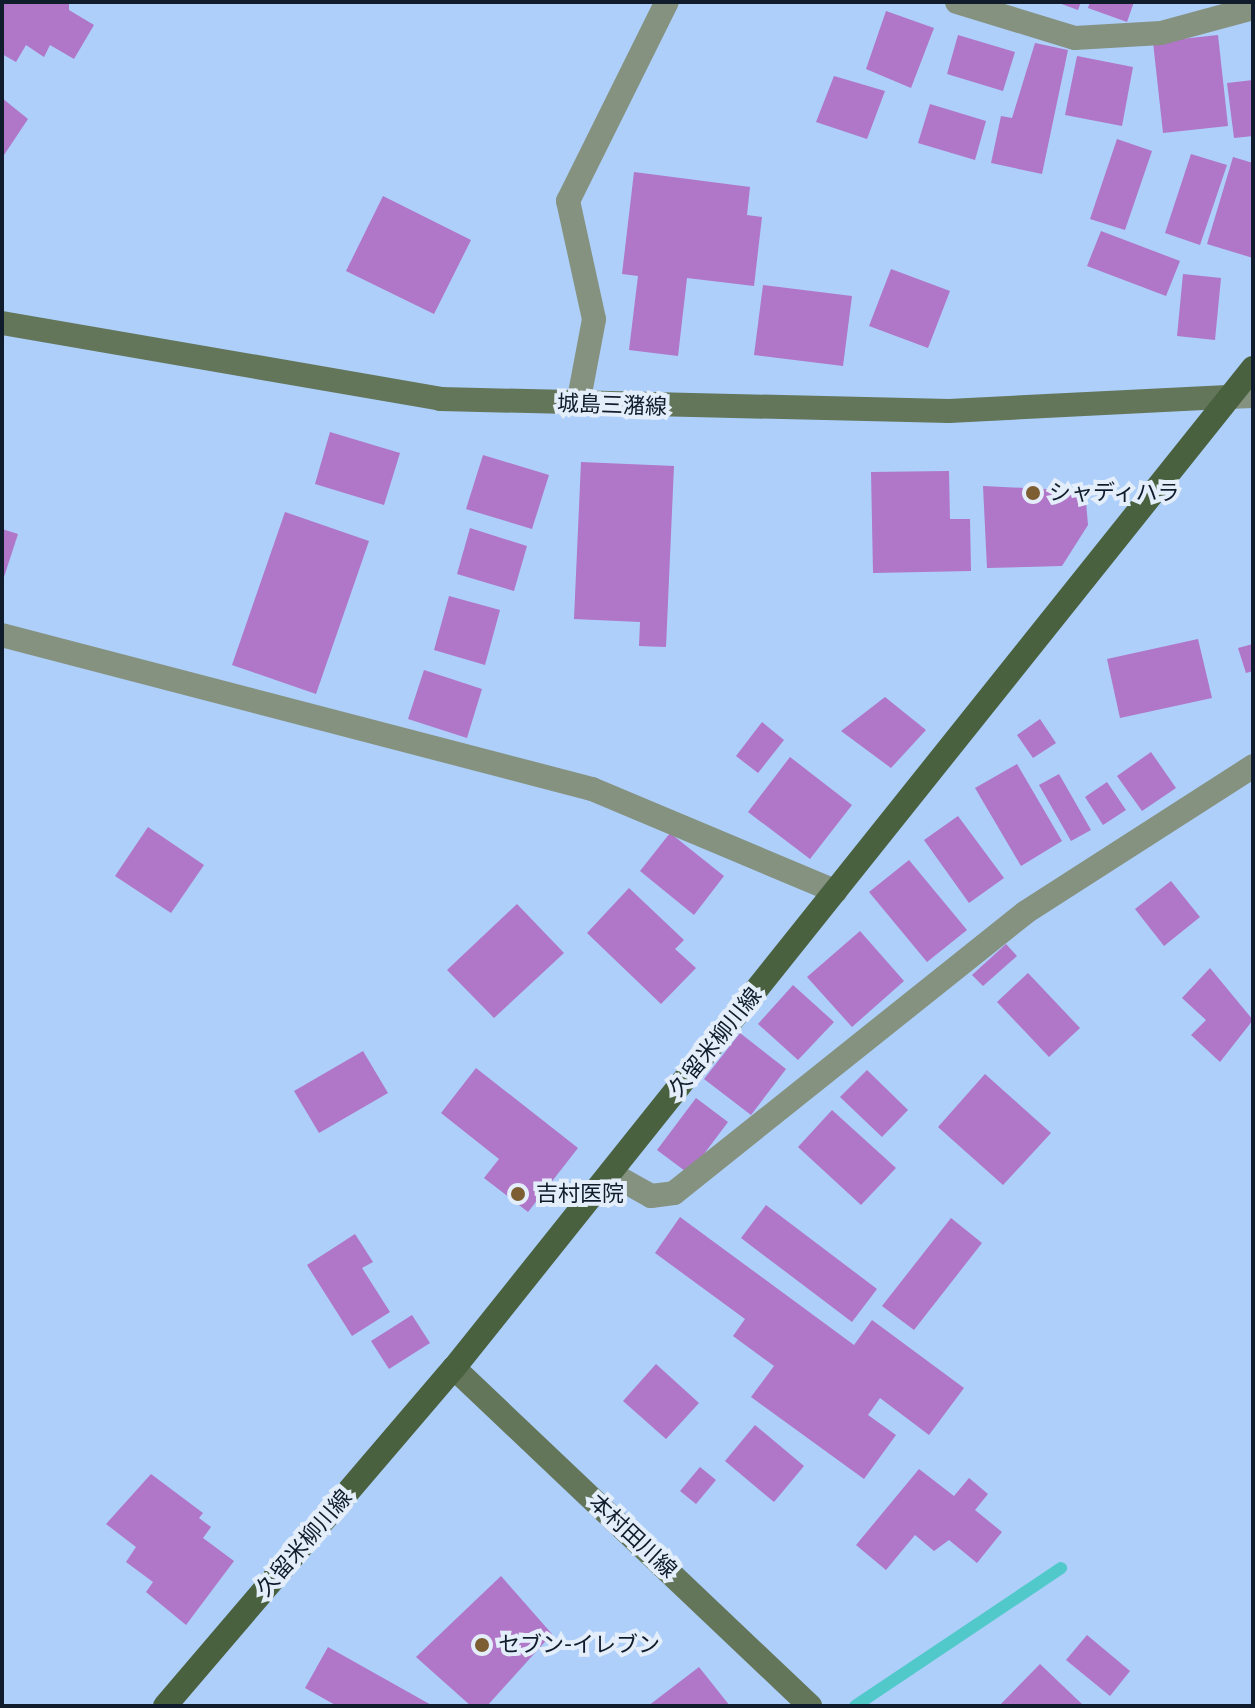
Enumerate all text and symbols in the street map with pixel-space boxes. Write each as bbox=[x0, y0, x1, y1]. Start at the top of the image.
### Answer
street label: 城島三潴線 bbox=[557, 390, 667, 420]
place label: シャディハラ bbox=[1049, 480, 1181, 506]
marker: シャディハラ bbox=[1024, 484, 1042, 502]
street label: 久留米柳川線 bbox=[663, 982, 767, 1102]
place label: 吉村医院 bbox=[536, 1181, 624, 1207]
marker: 吉村医院 bbox=[507, 1183, 529, 1205]
street label: 久留米柳川線 bbox=[251, 1485, 357, 1601]
street label: 本村田川線 bbox=[584, 1489, 682, 1583]
place label: セブン-イレブン bbox=[498, 1632, 660, 1658]
marker: セブン-イレブン bbox=[473, 1636, 491, 1654]

